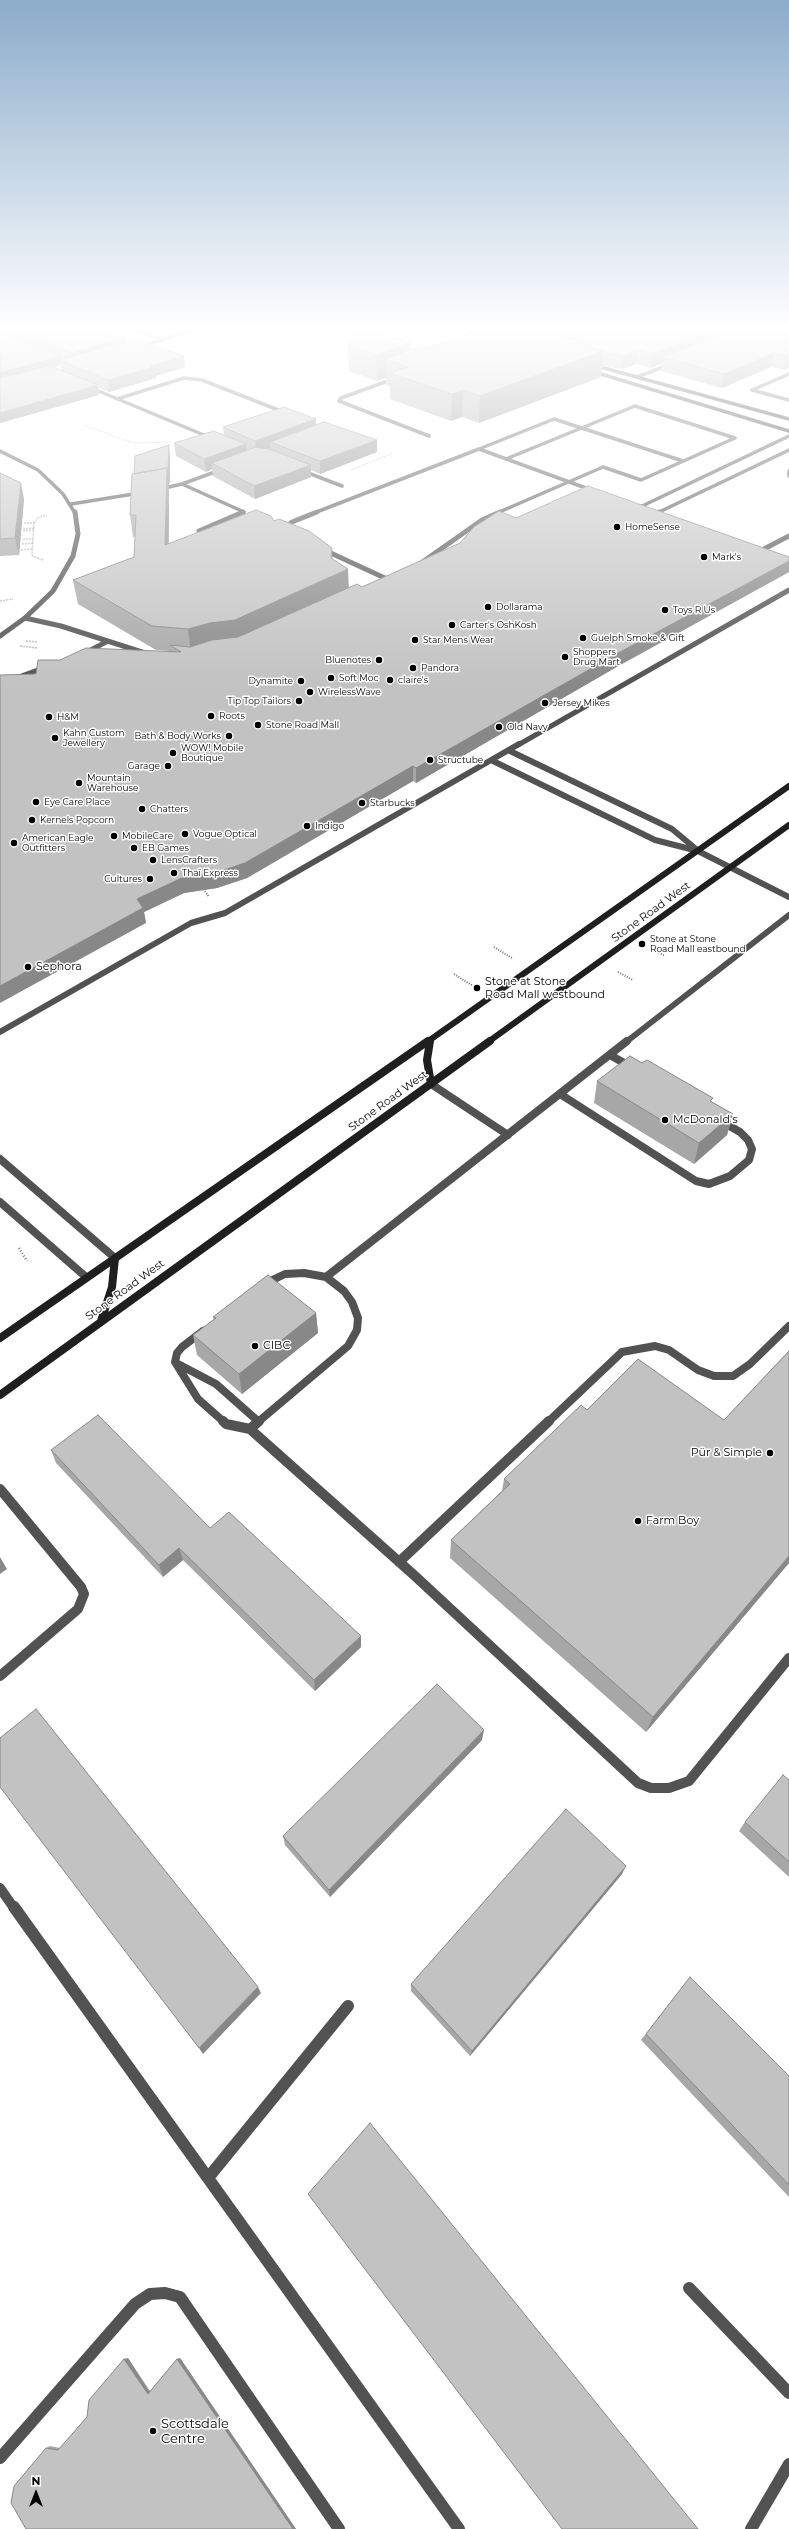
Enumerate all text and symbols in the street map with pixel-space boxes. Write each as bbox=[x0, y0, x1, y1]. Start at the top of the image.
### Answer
marker: HomeSense bbox=[612, 522, 622, 532]
place label: HomeSense bbox=[625, 522, 680, 532]
marker: Mark's bbox=[699, 552, 709, 562]
place label: Mark's bbox=[712, 552, 741, 562]
marker: Dollarama bbox=[483, 602, 493, 612]
place label: Dollarama bbox=[496, 602, 543, 612]
marker: Toys R Us bbox=[660, 605, 670, 615]
place label: Toys R Us bbox=[673, 605, 715, 615]
marker: Carter's OshKosh bbox=[447, 620, 457, 630]
place label: Carter's OshKosh bbox=[460, 620, 537, 630]
marker: Guelph Smoke & Gift bbox=[578, 633, 588, 643]
place label: Guelph Smoke & Gift bbox=[591, 633, 685, 643]
marker: Star Mens Wear bbox=[410, 635, 420, 645]
place label: Star Mens Wear bbox=[423, 635, 494, 645]
place label: Shoppers Drug Mart bbox=[573, 647, 620, 668]
marker: Shoppers Drug Mart bbox=[560, 652, 570, 662]
place label: Bluenotes bbox=[325, 655, 371, 665]
marker: Bluenotes bbox=[374, 655, 384, 665]
marker: Pandora bbox=[408, 663, 418, 673]
place label: Pandora bbox=[421, 663, 459, 673]
marker: Soft Moc bbox=[326, 673, 336, 683]
place label: Soft Moc bbox=[339, 673, 379, 683]
marker: claire's bbox=[385, 675, 395, 685]
place label: claire's bbox=[398, 675, 428, 685]
place label: Dynamite bbox=[248, 676, 293, 686]
marker: Dynamite bbox=[296, 676, 306, 686]
marker: WirelessWave bbox=[305, 687, 315, 697]
place label: WirelessWave bbox=[318, 687, 381, 697]
place label: Tip Top Tailors bbox=[227, 696, 291, 706]
marker: Tip Top Tailors bbox=[294, 696, 304, 706]
marker: Jersey Mikes bbox=[540, 698, 550, 708]
place label: Jersey Mikes bbox=[553, 698, 610, 708]
marker: Roots bbox=[206, 711, 216, 721]
place label: Roots bbox=[219, 711, 245, 721]
marker: H&M bbox=[44, 712, 54, 722]
place label: H&M bbox=[57, 712, 79, 722]
marker: Stone Road Mall bbox=[253, 720, 263, 730]
place label: Stone Road Mall bbox=[266, 720, 339, 730]
marker: Old Navy bbox=[494, 722, 504, 732]
place label: Old Navy bbox=[507, 722, 548, 732]
place label: Kahn Custom Jewellery bbox=[63, 728, 124, 749]
place label: Bath & Body Works bbox=[134, 731, 221, 741]
marker: Bath & Body Works bbox=[224, 731, 234, 741]
marker: Kahn Custom Jewellery bbox=[50, 733, 60, 743]
place label: WOW! Mobile Boutique bbox=[181, 743, 244, 764]
marker: WOW! Mobile Boutique bbox=[168, 748, 178, 758]
marker: Structube bbox=[425, 755, 435, 765]
place label: Structube bbox=[438, 755, 483, 765]
place label: Garage bbox=[128, 761, 160, 771]
marker: Garage bbox=[163, 761, 173, 771]
place label: Mountain Warehouse bbox=[87, 773, 138, 794]
marker: Mountain Warehouse bbox=[74, 778, 84, 788]
marker: Eye Care Place bbox=[31, 797, 41, 807]
place label: Eye Care Place bbox=[44, 797, 110, 807]
marker: Starbucks bbox=[357, 798, 367, 808]
place label: Starbucks bbox=[370, 798, 415, 808]
marker: Chatters bbox=[137, 804, 147, 814]
place label: Chatters bbox=[150, 804, 188, 814]
marker: Kernels Popcorn bbox=[27, 815, 37, 825]
place label: Kernels Popcorn bbox=[40, 815, 114, 825]
marker: Indigo bbox=[302, 821, 312, 831]
place label: Indigo bbox=[315, 821, 344, 831]
marker: Vogue Optical bbox=[180, 829, 190, 839]
place label: Vogue Optical bbox=[193, 829, 257, 839]
marker: MobileCare bbox=[109, 831, 119, 841]
place label: MobileCare bbox=[122, 831, 173, 841]
place label: American Eagle Outfitters bbox=[22, 833, 94, 854]
marker: American Eagle Outfitters bbox=[9, 838, 19, 848]
marker: EB Games bbox=[129, 843, 139, 853]
place label: EB Games bbox=[142, 843, 189, 853]
marker: LensCrafters bbox=[148, 855, 158, 865]
place label: LensCrafters bbox=[161, 855, 217, 865]
marker: Thaï Express bbox=[169, 868, 179, 878]
place label: Thaï Express bbox=[182, 868, 238, 878]
place label: Cultures bbox=[104, 874, 142, 884]
marker: Cultures bbox=[145, 874, 155, 884]
street label: Stone Road West bbox=[609, 879, 693, 945]
place label: Stone at Stone Road Mall eastbound bbox=[650, 934, 746, 955]
marker: Stone at Stone Road Mall eastbound bbox=[637, 939, 647, 949]
place label: Sephora bbox=[36, 960, 82, 974]
marker: Sephora bbox=[23, 962, 33, 972]
place label: Stone at Stone Road Mall westbound bbox=[485, 975, 605, 1001]
marker: Stone at Stone Road Mall westbound bbox=[472, 983, 482, 993]
street label: Stone Road West bbox=[346, 1068, 430, 1134]
place label: McDonald's bbox=[673, 1113, 738, 1127]
marker: McDonald's bbox=[660, 1115, 670, 1125]
street label: Stone Road West bbox=[83, 1257, 167, 1323]
place label: CIBC bbox=[263, 1339, 290, 1353]
marker: CIBC bbox=[250, 1341, 260, 1351]
place label: Pür & Simple bbox=[691, 1446, 762, 1460]
marker: Pür & Simple bbox=[765, 1448, 775, 1458]
place label: Farm Boy bbox=[646, 1514, 699, 1528]
marker: Farm Boy bbox=[633, 1516, 643, 1526]
place label: Scottsdale Centre bbox=[161, 2416, 229, 2447]
marker: Scottsdale Centre bbox=[148, 2426, 158, 2436]
north arrow bbox=[16, 2473, 56, 2513]
text: N bbox=[32, 2474, 40, 2488]

